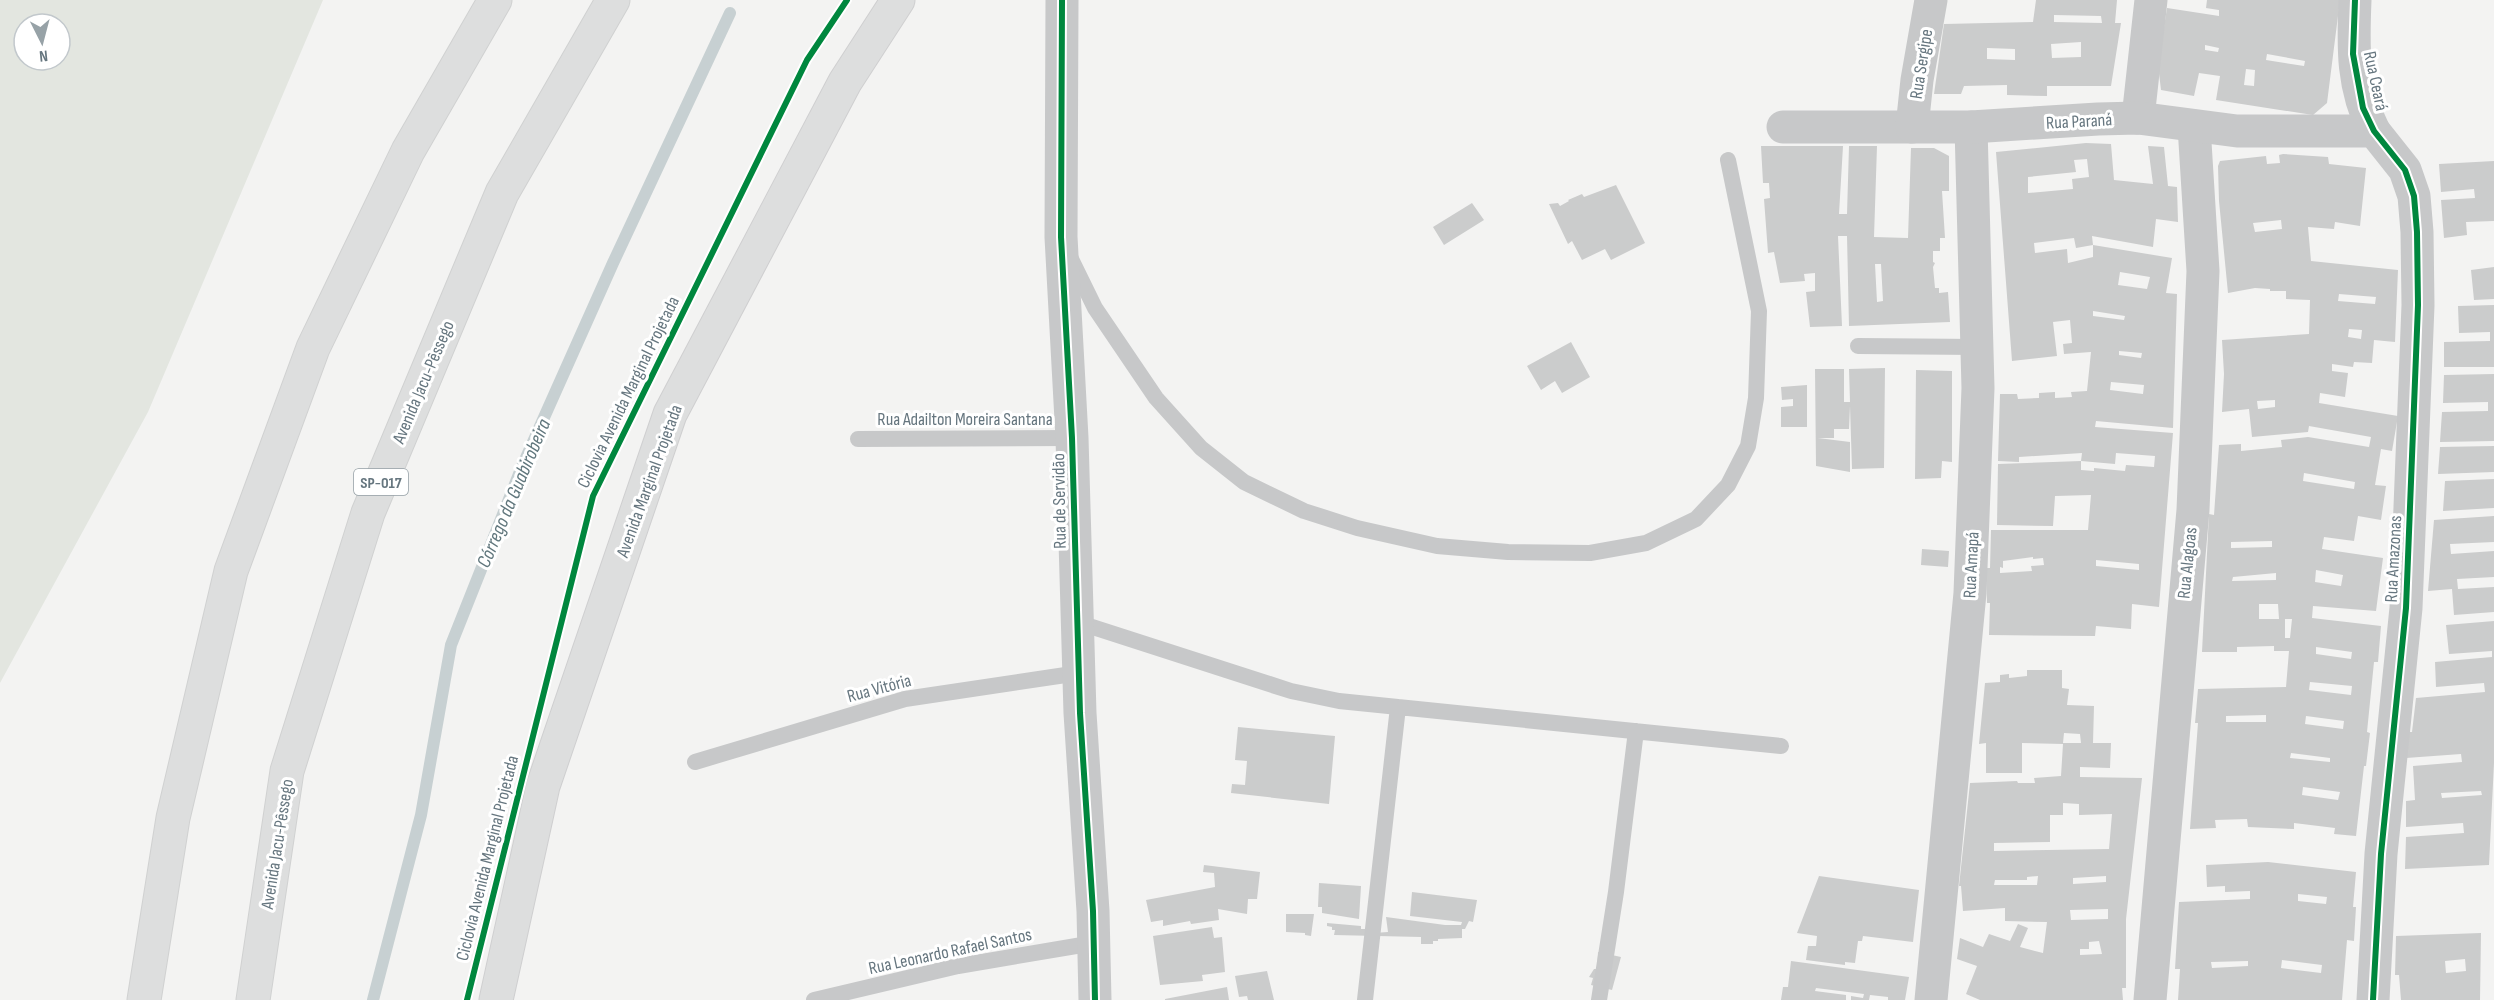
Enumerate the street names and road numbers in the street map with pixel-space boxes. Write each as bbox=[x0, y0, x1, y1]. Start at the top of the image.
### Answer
street label: Rua Sergipe bbox=[1906, 28, 1937, 101]
street label: Rua Ceará bbox=[2359, 49, 2392, 113]
street label: Rua Paraná bbox=[2045, 109, 2113, 134]
street label: Ciclovia Avenida Marginal Projetada bbox=[572, 293, 684, 491]
street label: Avenida Jacu-Pêssego bbox=[388, 318, 459, 448]
street label: Avenida Marginal Projetada bbox=[611, 402, 687, 560]
street label: Rua Adailton Moreira Santana bbox=[877, 409, 1053, 430]
street label: Rua de Servidão bbox=[1048, 453, 1071, 549]
road number: SP-017 bbox=[354, 469, 408, 495]
street label: Rua Amazonas bbox=[2381, 515, 2406, 603]
street label: Rua Alagoas bbox=[2173, 526, 2202, 600]
street label: Rua Amapá bbox=[1959, 531, 1984, 599]
street label: Rua Vitória bbox=[845, 670, 913, 707]
street label: Ciclovia Avenida Marginal Projetada bbox=[452, 753, 523, 963]
street label: Avenida Jacu-Pêssego bbox=[257, 778, 298, 912]
street label: Rua Leonardo Rafael Santos bbox=[867, 924, 1034, 979]

